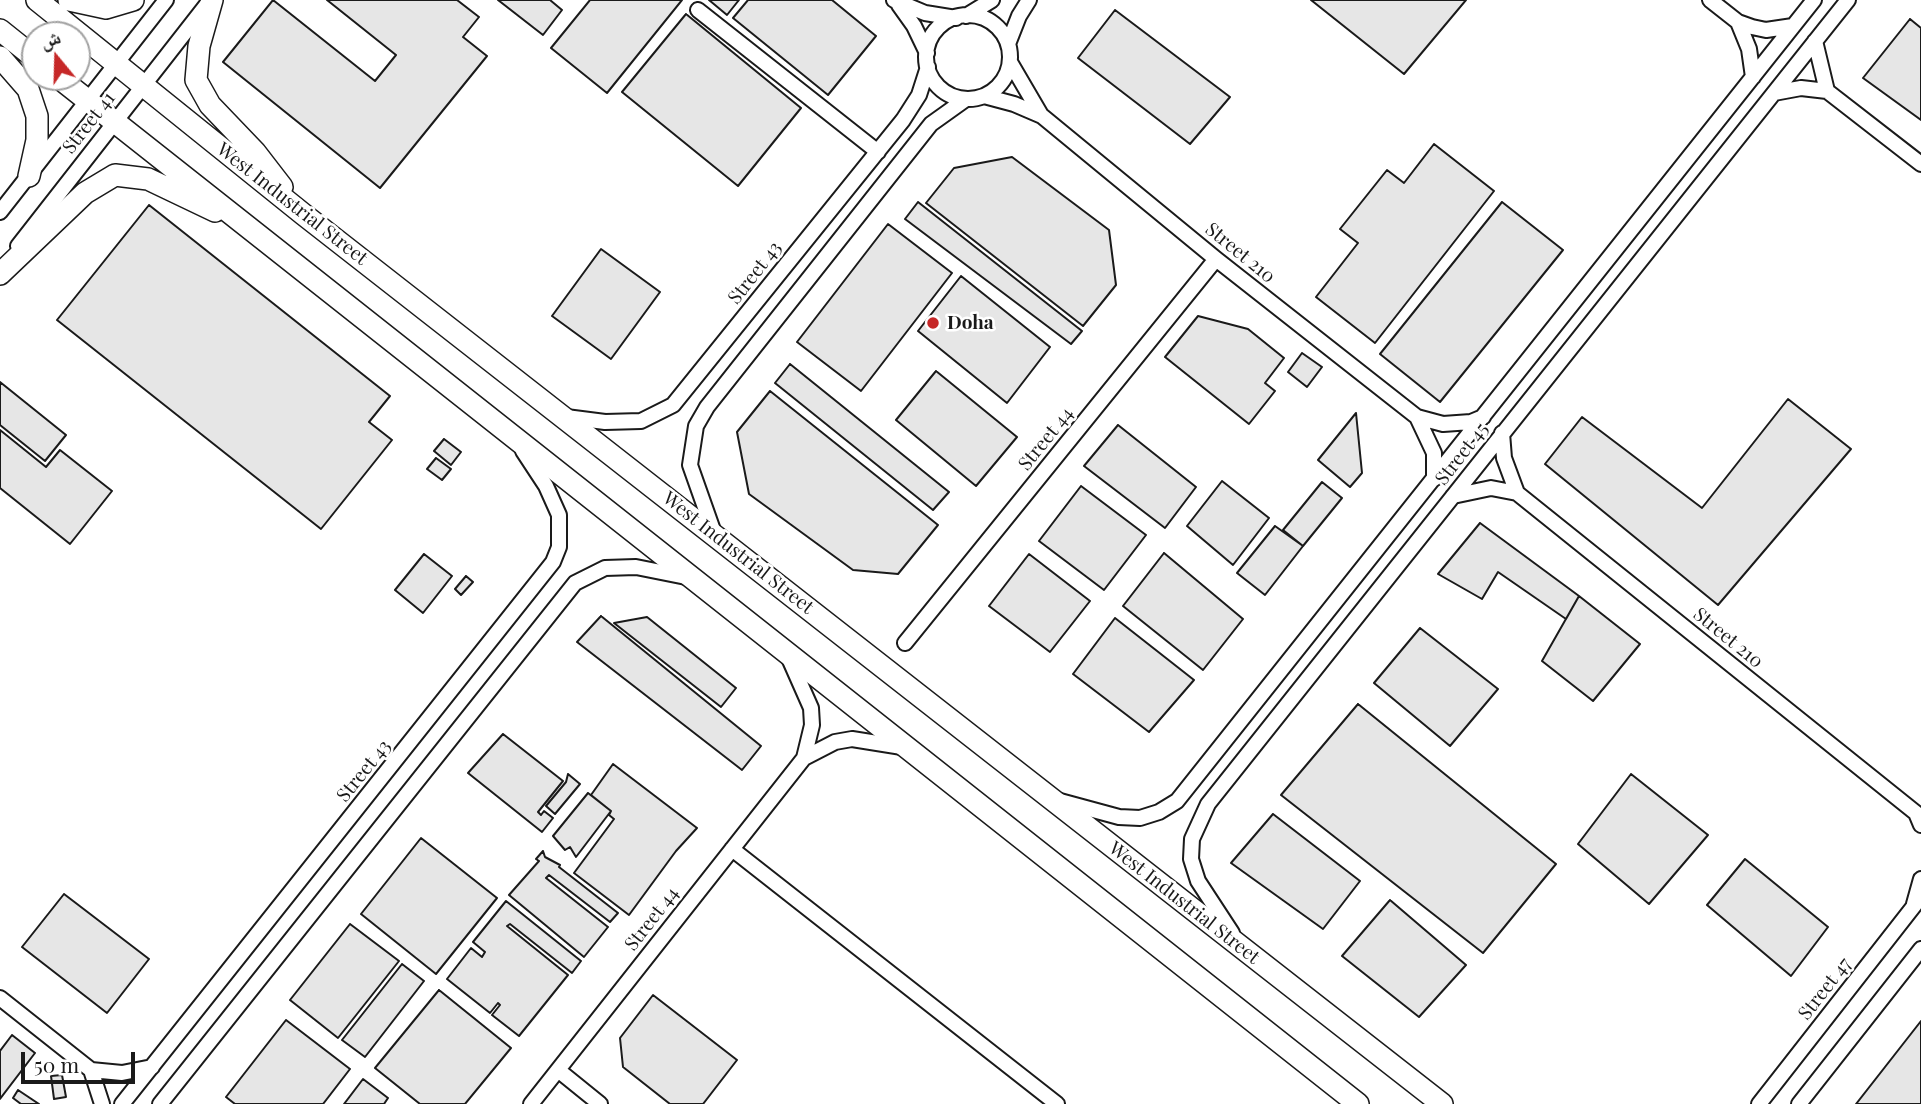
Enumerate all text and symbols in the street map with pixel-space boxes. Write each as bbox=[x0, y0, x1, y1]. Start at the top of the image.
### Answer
north arrow bbox=[21, 21, 91, 91]
text: ش bbox=[36, 22, 64, 54]
street label: Street 41 bbox=[58, 88, 120, 158]
street label: West Industrial Street bbox=[212, 138, 372, 270]
street label: Street 210 bbox=[1200, 218, 1280, 288]
street label: Street 43 bbox=[723, 237, 787, 309]
place label: Doha bbox=[947, 312, 994, 334]
marker: Doha bbox=[925, 315, 941, 331]
street label: Street 44 bbox=[1014, 403, 1078, 475]
street label: Street 45 bbox=[1431, 418, 1493, 490]
street label: West Industrial Street bbox=[658, 487, 818, 619]
street label: Street 210 bbox=[1688, 603, 1768, 673]
street label: Street 43 bbox=[332, 735, 396, 807]
street label: West Industrial Street bbox=[1104, 837, 1264, 969]
street label: Street 44 bbox=[620, 883, 684, 955]
street label: Street 47 bbox=[1794, 953, 1856, 1025]
scale bar bbox=[24, 1038, 138, 1082]
text: 50 m bbox=[34, 1050, 79, 1078]

